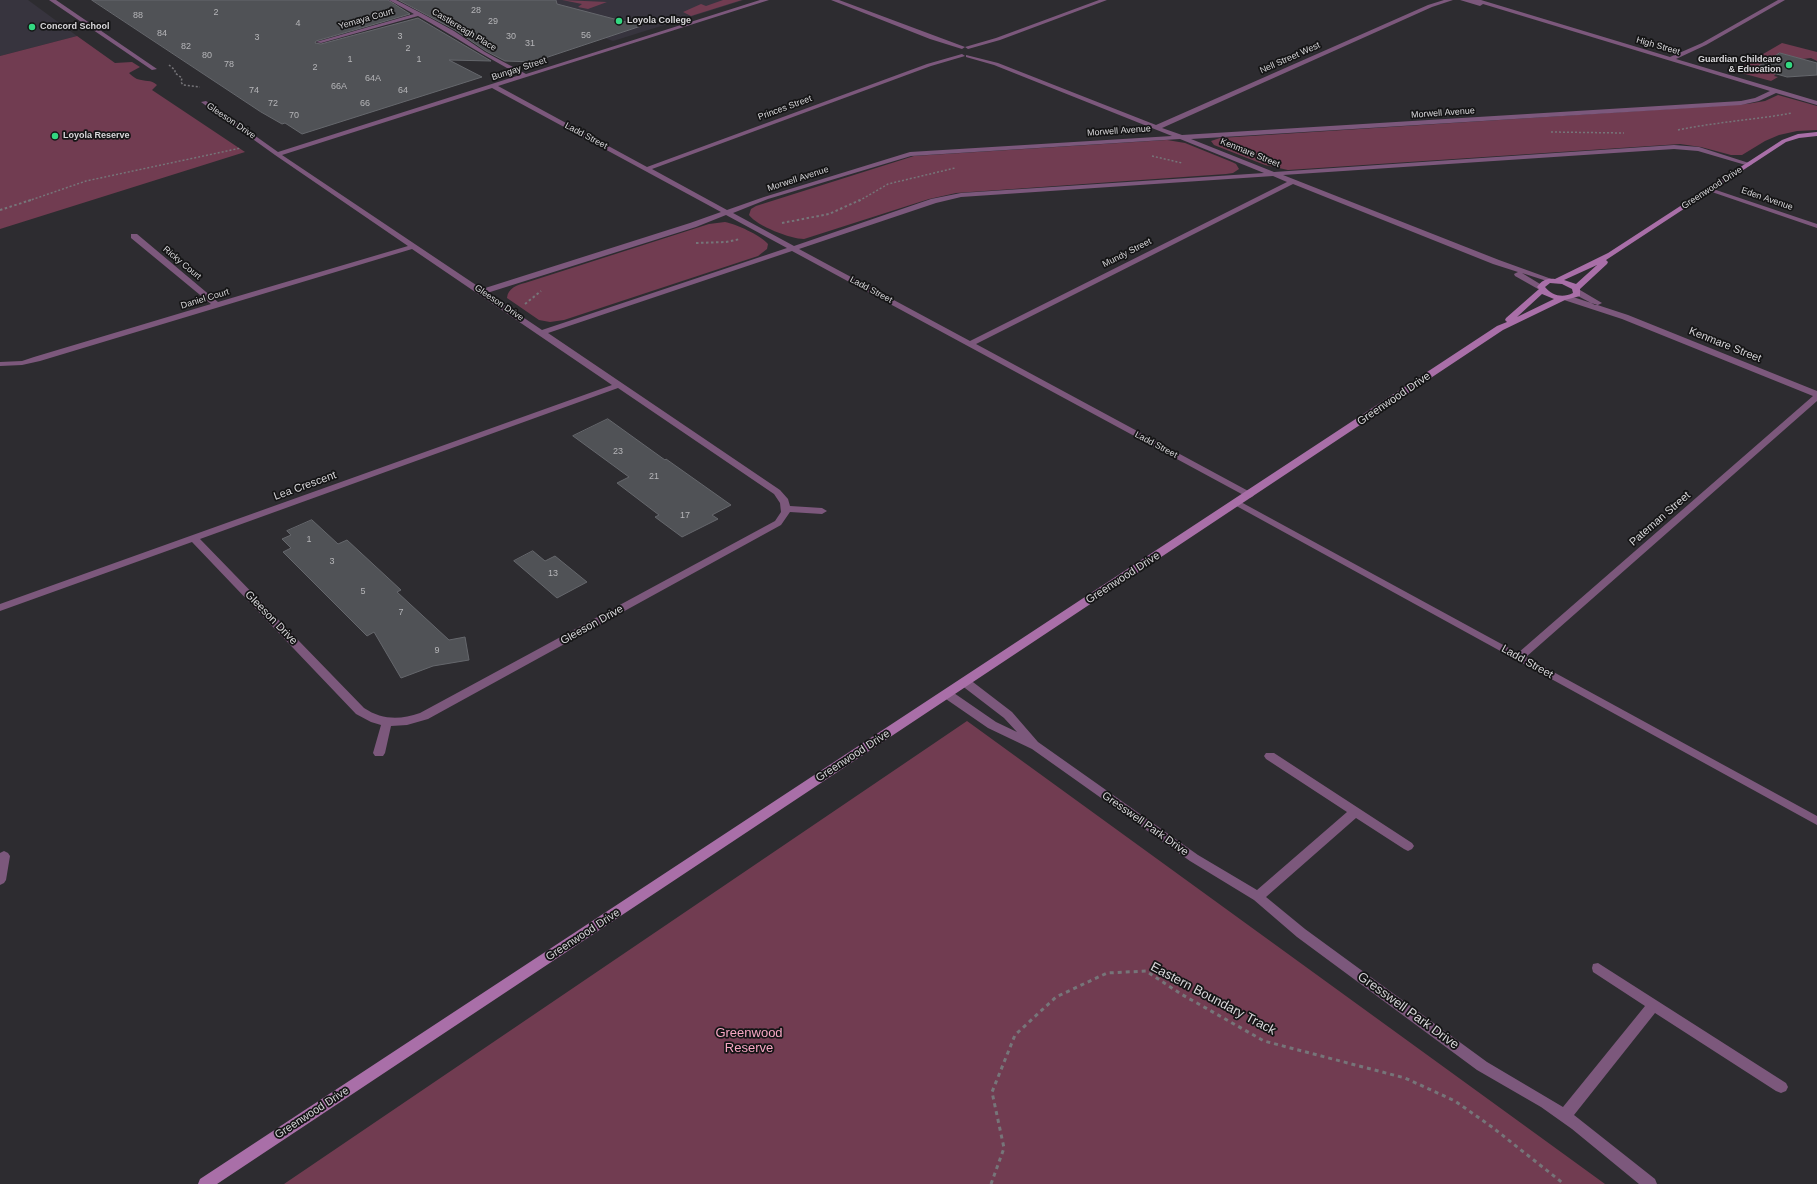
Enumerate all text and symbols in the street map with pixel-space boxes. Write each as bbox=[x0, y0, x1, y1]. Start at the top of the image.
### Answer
street label: Yemaya Court bbox=[337, 6, 395, 32]
street label: Castlereagh Place bbox=[430, 6, 498, 54]
house number: 28 bbox=[471, 6, 481, 16]
house number: 2 bbox=[213, 8, 219, 18]
house number: 88 bbox=[133, 11, 143, 21]
marker: Loyola College bbox=[614, 16, 624, 26]
place label: Loyola College bbox=[627, 16, 691, 26]
house number: 29 bbox=[488, 17, 498, 27]
house number: 4 bbox=[295, 19, 301, 29]
marker: Concord School bbox=[27, 22, 37, 32]
place label: Concord School bbox=[40, 22, 109, 32]
house number: 84 bbox=[157, 29, 167, 39]
house number: 56 bbox=[581, 31, 591, 41]
house number: 3 bbox=[397, 32, 403, 42]
house number: 30 bbox=[506, 32, 516, 42]
house number: 3 bbox=[254, 33, 260, 43]
street label: High Street bbox=[1635, 35, 1681, 57]
house number: 31 bbox=[525, 39, 535, 49]
street label: Nell Street West bbox=[1258, 40, 1322, 76]
house number: 82 bbox=[181, 42, 191, 52]
house number: 2 bbox=[405, 44, 411, 54]
house number: 80 bbox=[202, 51, 212, 61]
house number: 1 bbox=[347, 55, 353, 65]
house number: 1 bbox=[416, 55, 422, 65]
street label: Bungay Street bbox=[490, 55, 548, 83]
place label: Guardian Childcare & Education bbox=[1698, 55, 1781, 76]
house number: 78 bbox=[224, 60, 234, 70]
marker: Guardian Childcare & Education bbox=[1784, 60, 1794, 70]
house number: 2 bbox=[312, 63, 318, 73]
house number: 64A bbox=[365, 74, 381, 84]
house number: 66A bbox=[331, 82, 347, 92]
house number: 74 bbox=[249, 86, 259, 96]
house number: 64 bbox=[398, 86, 408, 96]
street label: Princes Street bbox=[757, 93, 813, 123]
house number: 72 bbox=[268, 99, 278, 109]
house number: 66 bbox=[360, 99, 370, 109]
street label: Gleeson Drive bbox=[204, 101, 258, 141]
street label: Morwell Avenue bbox=[1411, 105, 1475, 121]
house number: 70 bbox=[289, 111, 299, 121]
street label: Ladd Street bbox=[563, 120, 609, 152]
street label: Morwell Avenue bbox=[1087, 123, 1151, 139]
marker: Loyola Reserve bbox=[50, 131, 60, 141]
place label: Loyola Reserve bbox=[63, 131, 130, 141]
street label: Kenmare Street bbox=[1219, 136, 1281, 170]
street label: Morwell Avenue bbox=[766, 164, 830, 194]
street label: Greenwood Drive bbox=[1680, 164, 1744, 212]
street label: Eden Avenue bbox=[1740, 185, 1794, 213]
street label: Mundy Street bbox=[1101, 236, 1153, 270]
street label: Ricky Court bbox=[161, 244, 203, 282]
street label: Ladd Street bbox=[848, 274, 894, 306]
street label: Gleeson Drive bbox=[472, 283, 526, 323]
street label: Daniel Court bbox=[180, 287, 230, 311]
street label: Kenmare Street bbox=[1687, 324, 1763, 366]
street label: Greenwood Drive bbox=[1355, 370, 1433, 428]
street label: Ladd Street bbox=[1133, 429, 1179, 461]
house number: 23 bbox=[613, 447, 623, 457]
street label: Lea Crescent bbox=[272, 469, 338, 503]
house number: 21 bbox=[649, 472, 659, 482]
street label: Pateman Street bbox=[1627, 489, 1693, 549]
house number: 17 bbox=[680, 511, 690, 521]
house number: 1 bbox=[306, 535, 312, 545]
street label: Greenwood Drive bbox=[1084, 549, 1162, 607]
house number: 3 bbox=[329, 557, 335, 567]
house number: 13 bbox=[548, 569, 558, 579]
house number: 5 bbox=[360, 587, 366, 597]
street label: Gleeson Drive bbox=[242, 588, 300, 648]
street label: Gleeson Drive bbox=[558, 602, 626, 648]
house number: 7 bbox=[398, 608, 404, 618]
street label: Ladd Street bbox=[1499, 642, 1555, 682]
house number: 9 bbox=[434, 646, 440, 656]
street label: Greenwood Drive bbox=[814, 727, 892, 785]
street label: Gresswell Park Drive bbox=[1099, 789, 1191, 859]
street label: Greenwood Drive bbox=[544, 906, 622, 964]
street label: Eastern Boundary Track bbox=[1148, 959, 1278, 1039]
street label: Gresswell Park Drive bbox=[1354, 969, 1462, 1053]
park label: Greenwood Reserve bbox=[715, 1025, 783, 1056]
street label: Greenwood Drive bbox=[273, 1084, 351, 1142]

